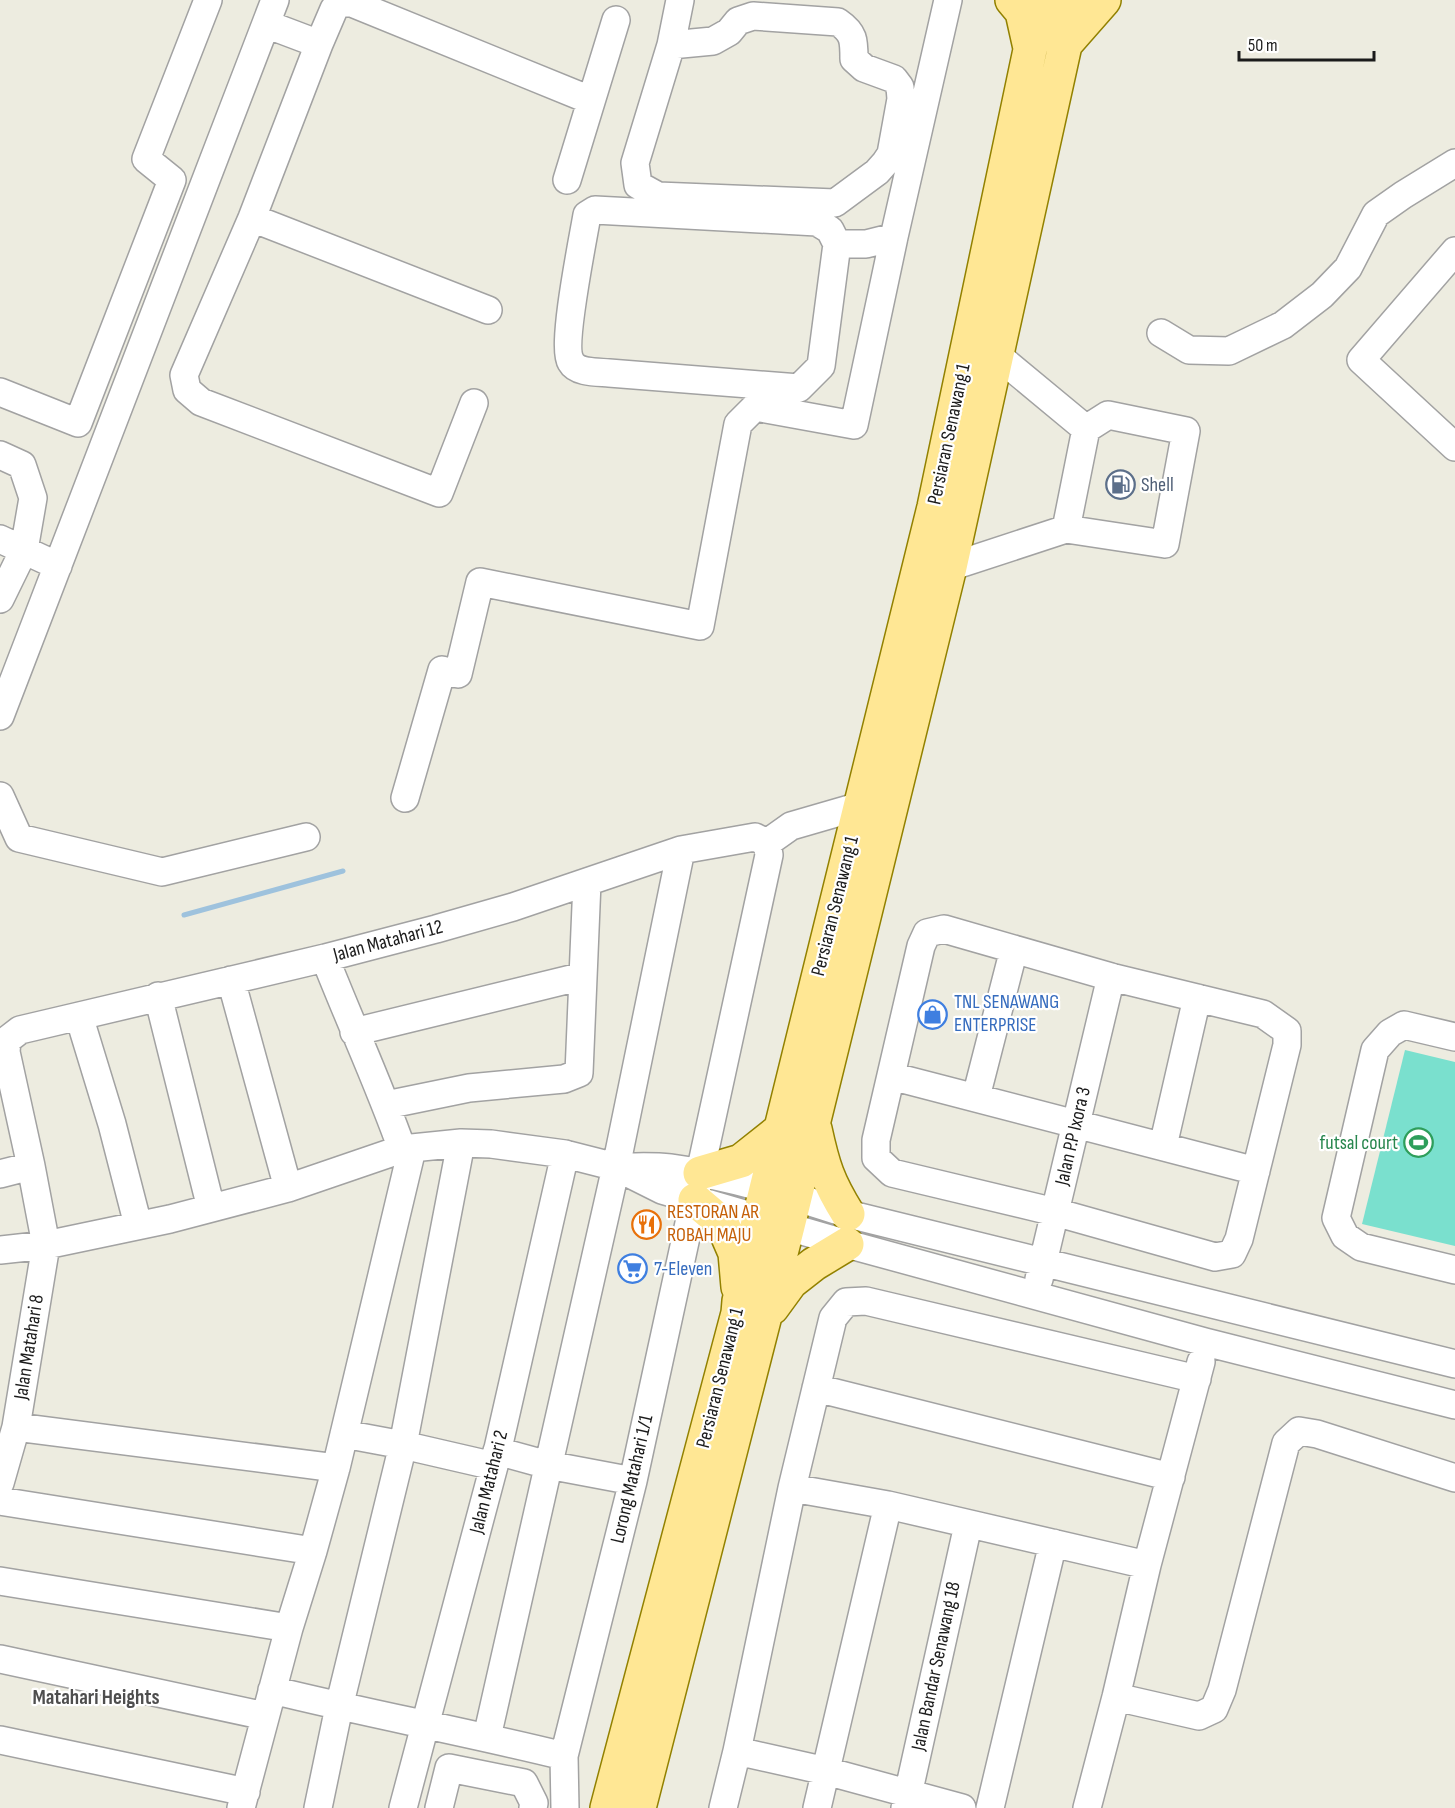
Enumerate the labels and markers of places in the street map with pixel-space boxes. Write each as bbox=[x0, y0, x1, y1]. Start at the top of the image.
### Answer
fuel station icon: Shell bbox=[1104, 469, 1136, 501]
place label: Shell bbox=[1141, 473, 1174, 497]
place label: TNL SENAWANG ENTERPRISE bbox=[954, 990, 1059, 1037]
shop icon: TNL SENAWANG ENTERPRISE bbox=[917, 998, 949, 1030]
sports icon: futsal court bbox=[1403, 1127, 1435, 1159]
place label: futsal court bbox=[1320, 1131, 1398, 1155]
place label: RESTORAN AR ROBAH MAJU bbox=[667, 1200, 759, 1247]
restaurant icon: RESTORAN AR ROBAH MAJU bbox=[630, 1208, 662, 1240]
supermarket icon: 7-Eleven bbox=[617, 1253, 649, 1285]
place label: 7-Eleven bbox=[654, 1257, 712, 1281]

